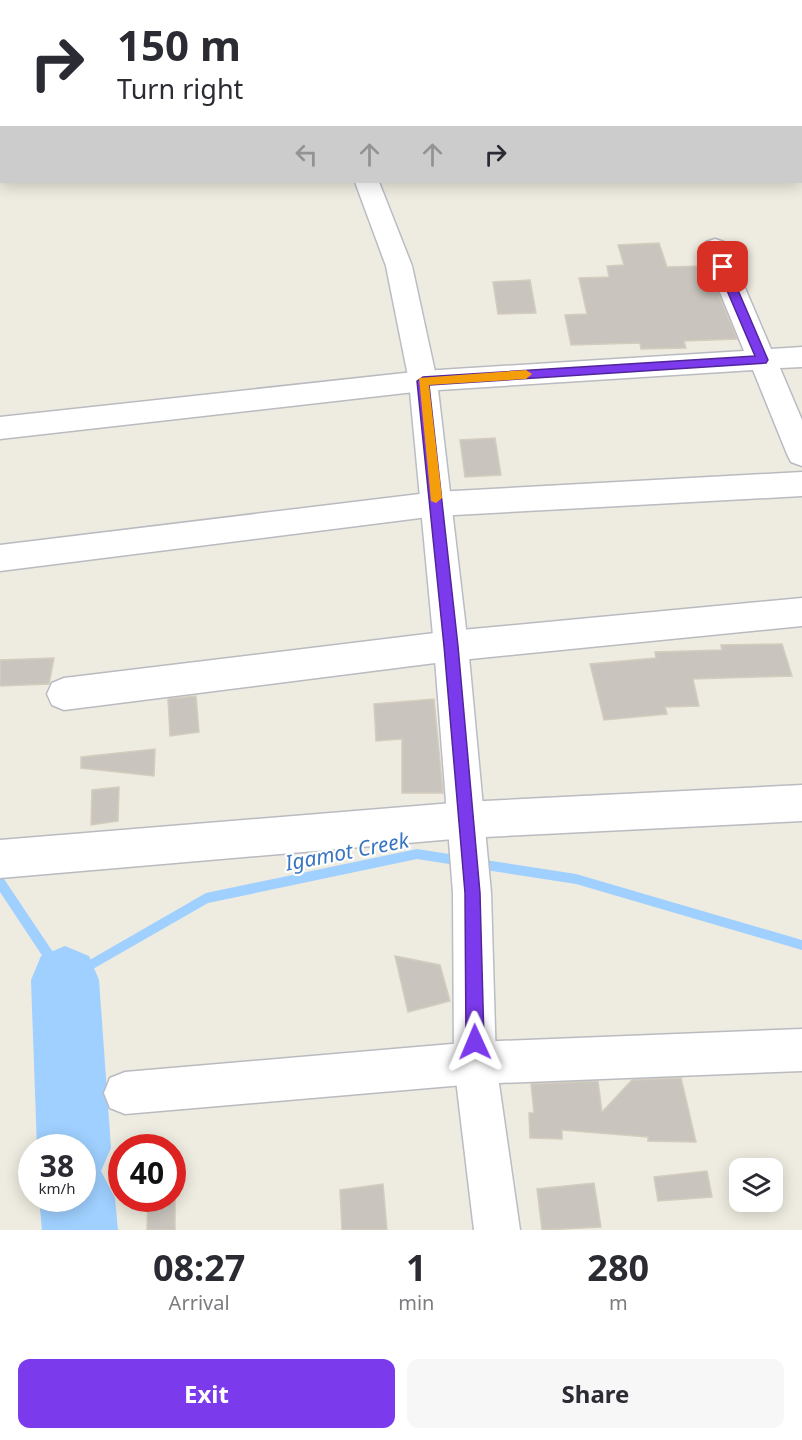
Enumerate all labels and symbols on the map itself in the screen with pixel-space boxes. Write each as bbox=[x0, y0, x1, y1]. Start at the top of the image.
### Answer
pin bbox=[697, 241, 748, 292]
water label: Igamot Creek bbox=[282, 825, 413, 877]
position arrow bbox=[443, 1010, 507, 1074]
speed limit sign: 40 bbox=[108, 1134, 186, 1212]

